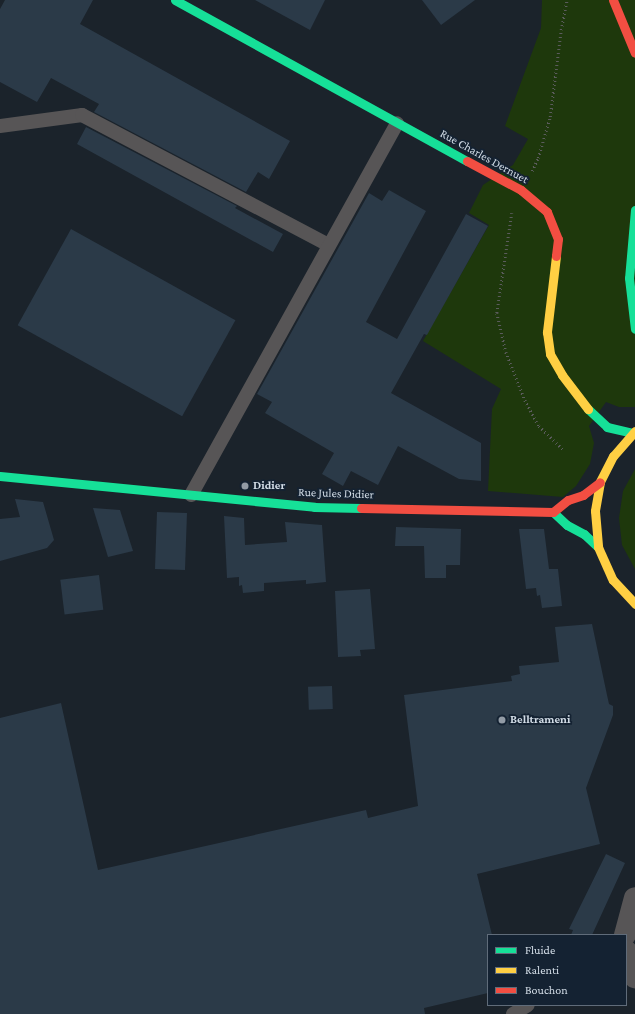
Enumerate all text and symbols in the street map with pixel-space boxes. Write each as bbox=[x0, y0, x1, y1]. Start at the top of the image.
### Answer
street label: Rue Charles Dernuet bbox=[437, 127, 531, 187]
place label: Didier bbox=[253, 479, 285, 493]
marker: Didier bbox=[240, 481, 250, 491]
street label: Rue Jules Didier bbox=[298, 485, 374, 503]
place label: Belltrameni bbox=[510, 713, 570, 727]
marker: Belltrameni bbox=[497, 715, 507, 725]
legend bbox=[487, 934, 627, 1006]
text: Fluide bbox=[525, 943, 555, 957]
text: Ralenti bbox=[525, 963, 559, 977]
text: Bouchon bbox=[525, 983, 568, 997]

